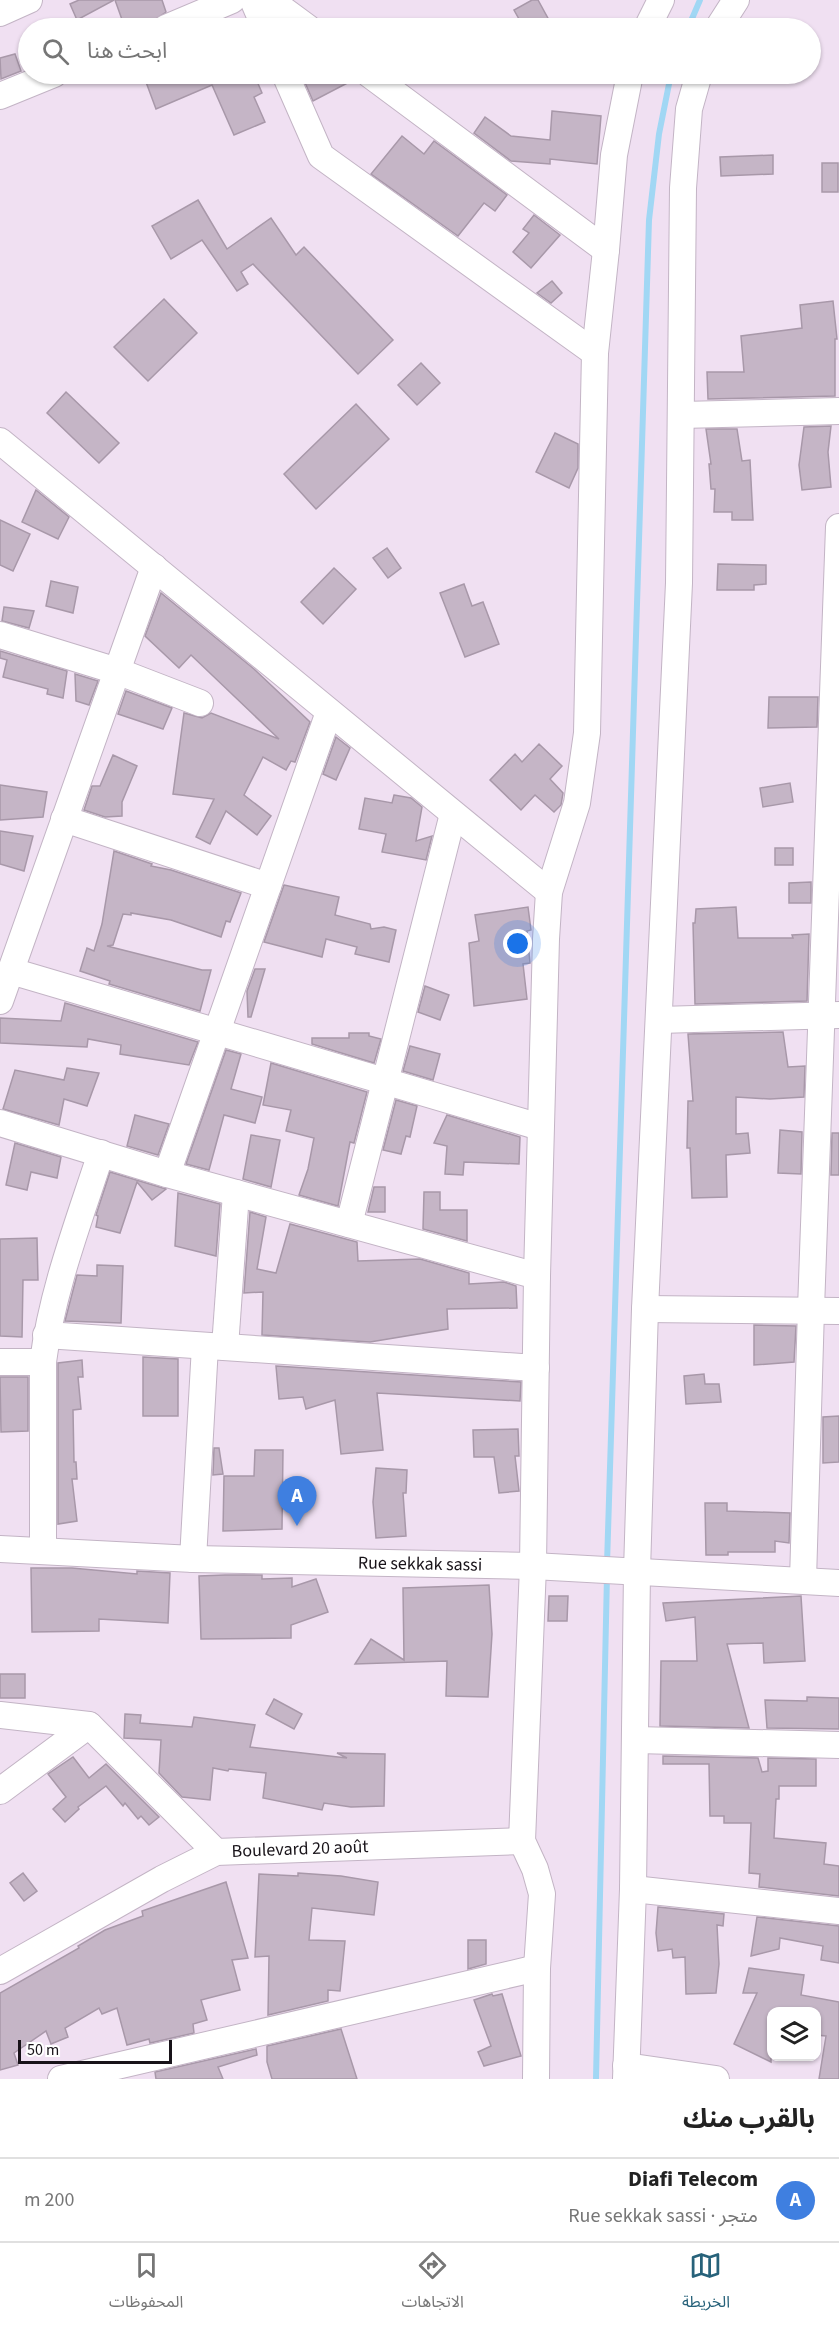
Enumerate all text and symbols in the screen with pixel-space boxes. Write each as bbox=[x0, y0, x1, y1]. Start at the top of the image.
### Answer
search box bbox=[18, 18, 821, 84]
icon: search bbox=[39, 35, 72, 68]
text: ابحث هنا bbox=[87, 35, 167, 67]
your location bbox=[503, 929, 532, 958]
pin: A bbox=[278, 1476, 316, 1526]
street label: Rue sekkak sassi bbox=[358, 1550, 482, 1578]
street label: Boulevard 20 août bbox=[231, 1834, 369, 1864]
map controls bbox=[767, 2007, 821, 2061]
button: layers bbox=[767, 2007, 821, 2061]
scale bar bbox=[18, 2037, 172, 2064]
text: 50 m bbox=[27, 2039, 59, 2061]
text: بالقرب منك bbox=[683, 2100, 815, 2137]
text: Diafi Telecom bbox=[628, 2163, 758, 2195]
text: 200 m bbox=[24, 2186, 74, 2214]
text: A bbox=[790, 2186, 801, 2214]
text: متجر · Rue sekkak sassi bbox=[568, 2202, 758, 2230]
tab: المحفوظات bbox=[109, 2249, 183, 2319]
tab: الاتجاهات bbox=[401, 2249, 464, 2319]
tab: الخريطة bbox=[682, 2249, 730, 2319]

